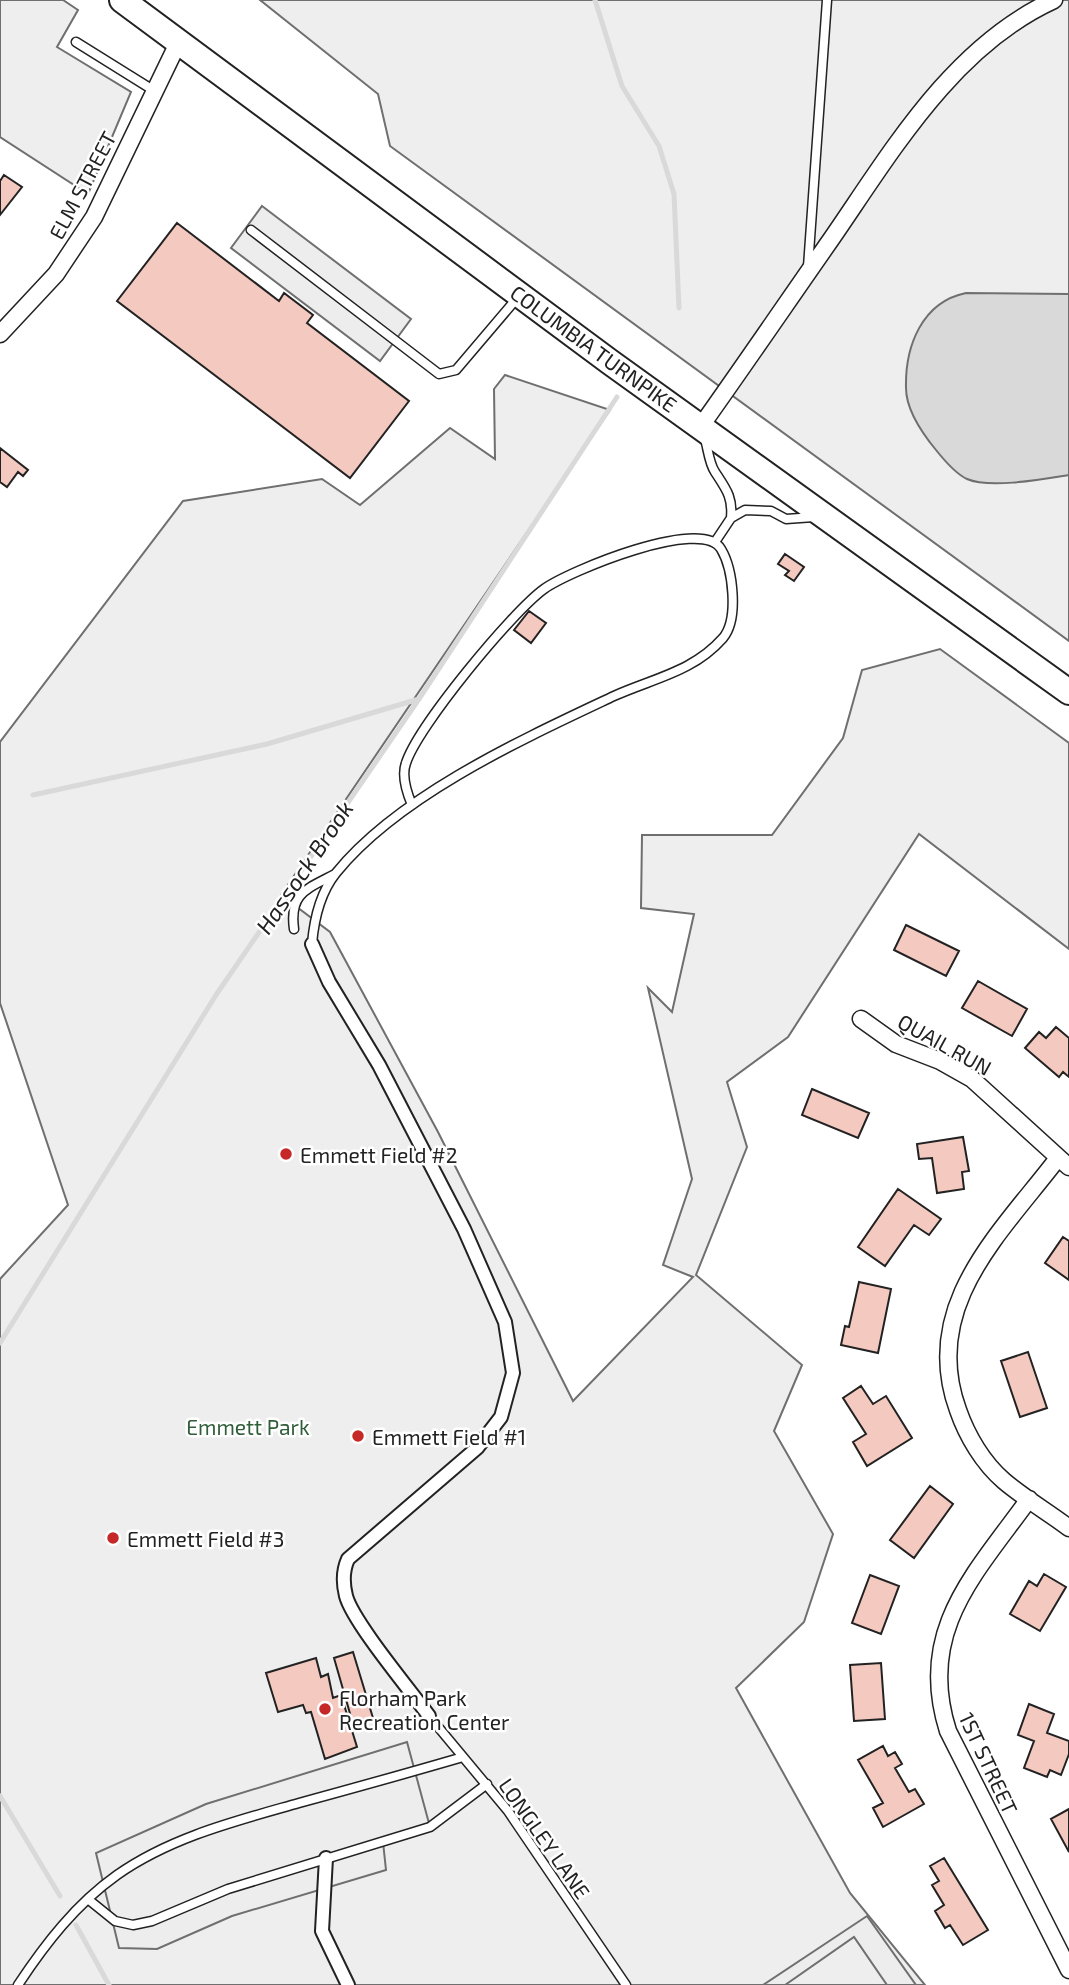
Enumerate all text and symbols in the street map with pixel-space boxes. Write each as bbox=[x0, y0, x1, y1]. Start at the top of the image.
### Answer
street label: ELM STREET bbox=[43, 127, 121, 243]
street label: COLUMBIA TURNPIKE bbox=[506, 279, 682, 417]
water label: Hassock Brook bbox=[249, 795, 359, 939]
street label: QUAIL RUN bbox=[893, 1008, 996, 1081]
place label: Emmett Field #2 bbox=[300, 1142, 457, 1167]
marker: Emmett Field #2 bbox=[278, 1146, 294, 1162]
park label: Emmett Park bbox=[186, 1414, 310, 1439]
place label: Emmett Field #1 bbox=[372, 1424, 526, 1449]
marker: Emmett Field #1 bbox=[350, 1428, 366, 1444]
place label: Emmett Field #3 bbox=[127, 1526, 284, 1551]
marker: Emmett Field #3 bbox=[105, 1530, 121, 1546]
place label: Florham Park Recreation Center bbox=[339, 1685, 510, 1734]
marker: Florham Park Recreation Center bbox=[317, 1701, 333, 1717]
street label: 1ST STREET bbox=[955, 1708, 1023, 1818]
street label: LONGLEY LANE bbox=[494, 1773, 596, 1903]

